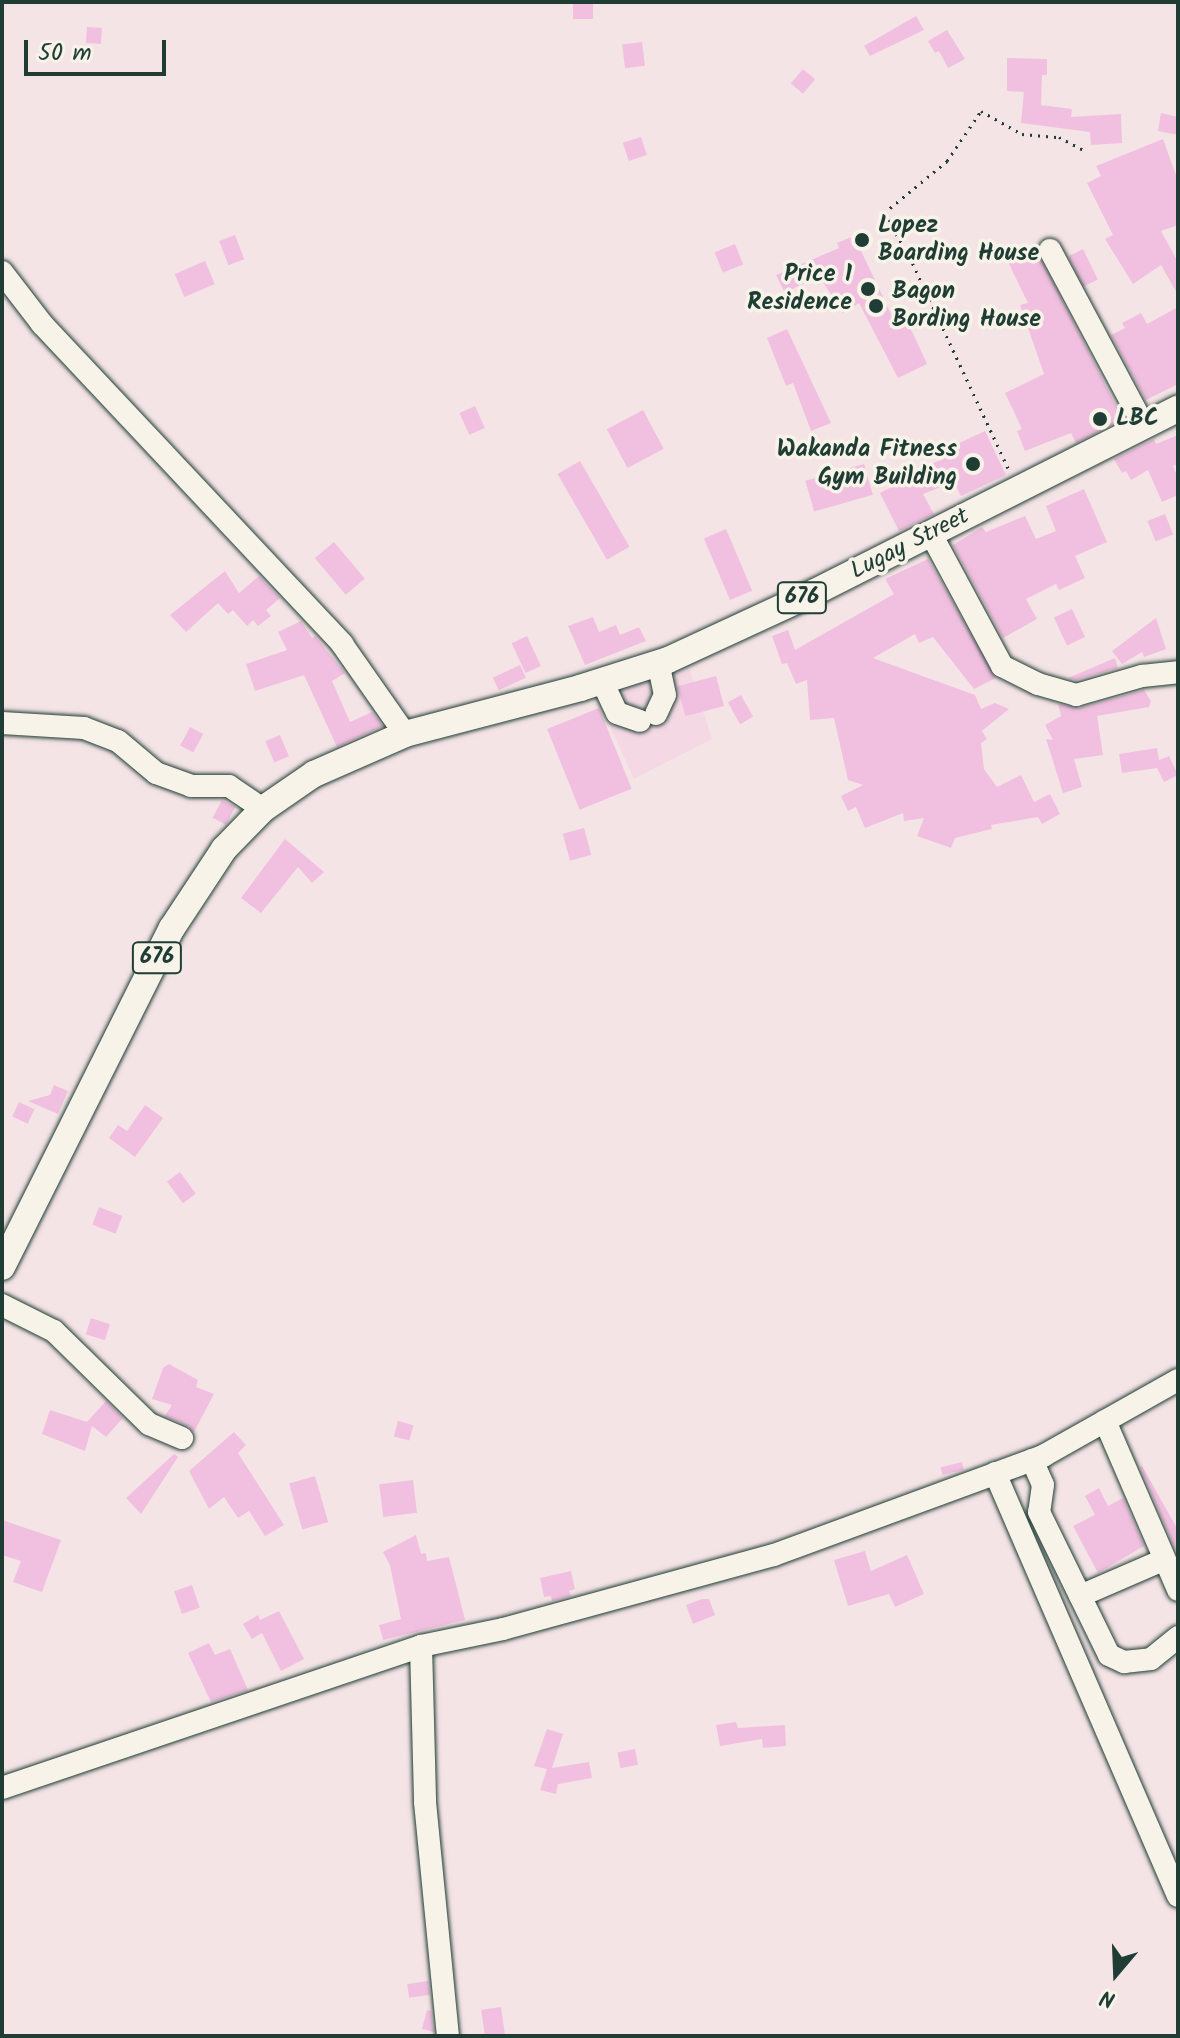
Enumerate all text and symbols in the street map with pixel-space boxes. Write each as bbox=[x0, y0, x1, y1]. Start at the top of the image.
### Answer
scale bar bbox=[28, 24, 170, 74]
text: 50 m bbox=[38, 34, 92, 73]
place label: Lopez Boarding House bbox=[878, 212, 1039, 268]
marker: Lopez Boarding House bbox=[853, 231, 871, 249]
place label: Price 1 Residence bbox=[747, 261, 852, 317]
place label: Bagon Bording House bbox=[892, 278, 1041, 334]
marker: Price 1 Residence bbox=[859, 280, 877, 298]
marker: Bagon Bording House bbox=[867, 297, 885, 315]
place label: LBC bbox=[1116, 405, 1159, 433]
marker: LBC bbox=[1091, 410, 1109, 428]
place label: Wakanda Fitness Gym Building bbox=[777, 436, 957, 492]
marker: Wakanda Fitness Gym Building bbox=[964, 455, 982, 473]
street label: Lugay Street bbox=[846, 502, 974, 586]
road number: 676 bbox=[776, 580, 828, 616]
road number: 676 bbox=[131, 940, 183, 976]
north arrow bbox=[1076, 1934, 1156, 2014]
text: N bbox=[1096, 1978, 1120, 2016]

